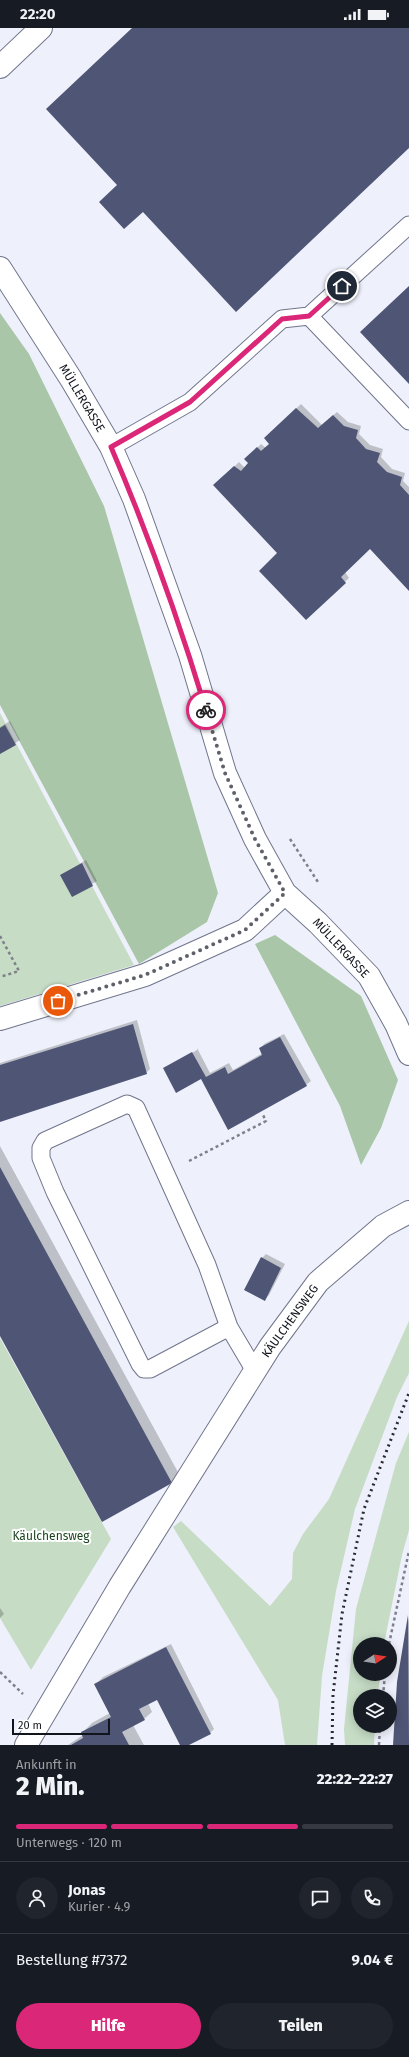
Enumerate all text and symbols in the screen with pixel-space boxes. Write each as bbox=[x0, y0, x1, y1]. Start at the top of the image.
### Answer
text: 22:20 bbox=[20, 5, 56, 23]
pin bbox=[325, 269, 359, 303]
icon: home bbox=[331, 275, 353, 297]
street label: MÜLLERGASSE bbox=[56, 361, 109, 434]
courier bbox=[186, 690, 226, 730]
icon: bike bbox=[195, 699, 217, 721]
street label: MÜLLERGASSE bbox=[310, 914, 374, 981]
pin bbox=[41, 984, 75, 1018]
icon: bag bbox=[47, 990, 69, 1012]
street label: KÄULCHENSWEG bbox=[258, 1281, 321, 1360]
park label: Käulchensweg bbox=[12, 1529, 90, 1543]
north arrow bbox=[353, 1637, 397, 1681]
map controls bbox=[353, 1637, 397, 1733]
button: layers bbox=[353, 1689, 397, 1733]
scale bar bbox=[12, 1717, 110, 1736]
text: 20 m bbox=[18, 1719, 42, 1732]
text: Ankunft in bbox=[16, 1757, 77, 1772]
text: 22:22–22:27 bbox=[317, 1770, 393, 1788]
text: 2 Min. bbox=[16, 1771, 85, 1802]
text: Unterwegs · 120 m bbox=[16, 1835, 122, 1850]
button: person bbox=[16, 1877, 58, 1919]
button: chat bbox=[299, 1877, 341, 1919]
button: phone bbox=[351, 1877, 393, 1919]
text: Jonas bbox=[68, 1881, 106, 1899]
text: Kurier · 4.9 bbox=[68, 1899, 130, 1914]
text: Bestellung #7372 bbox=[16, 1951, 127, 1969]
text: 9.04 € bbox=[352, 1951, 393, 1969]
button: Hilfe bbox=[16, 2003, 201, 2049]
button: Teilen bbox=[209, 2003, 393, 2049]

